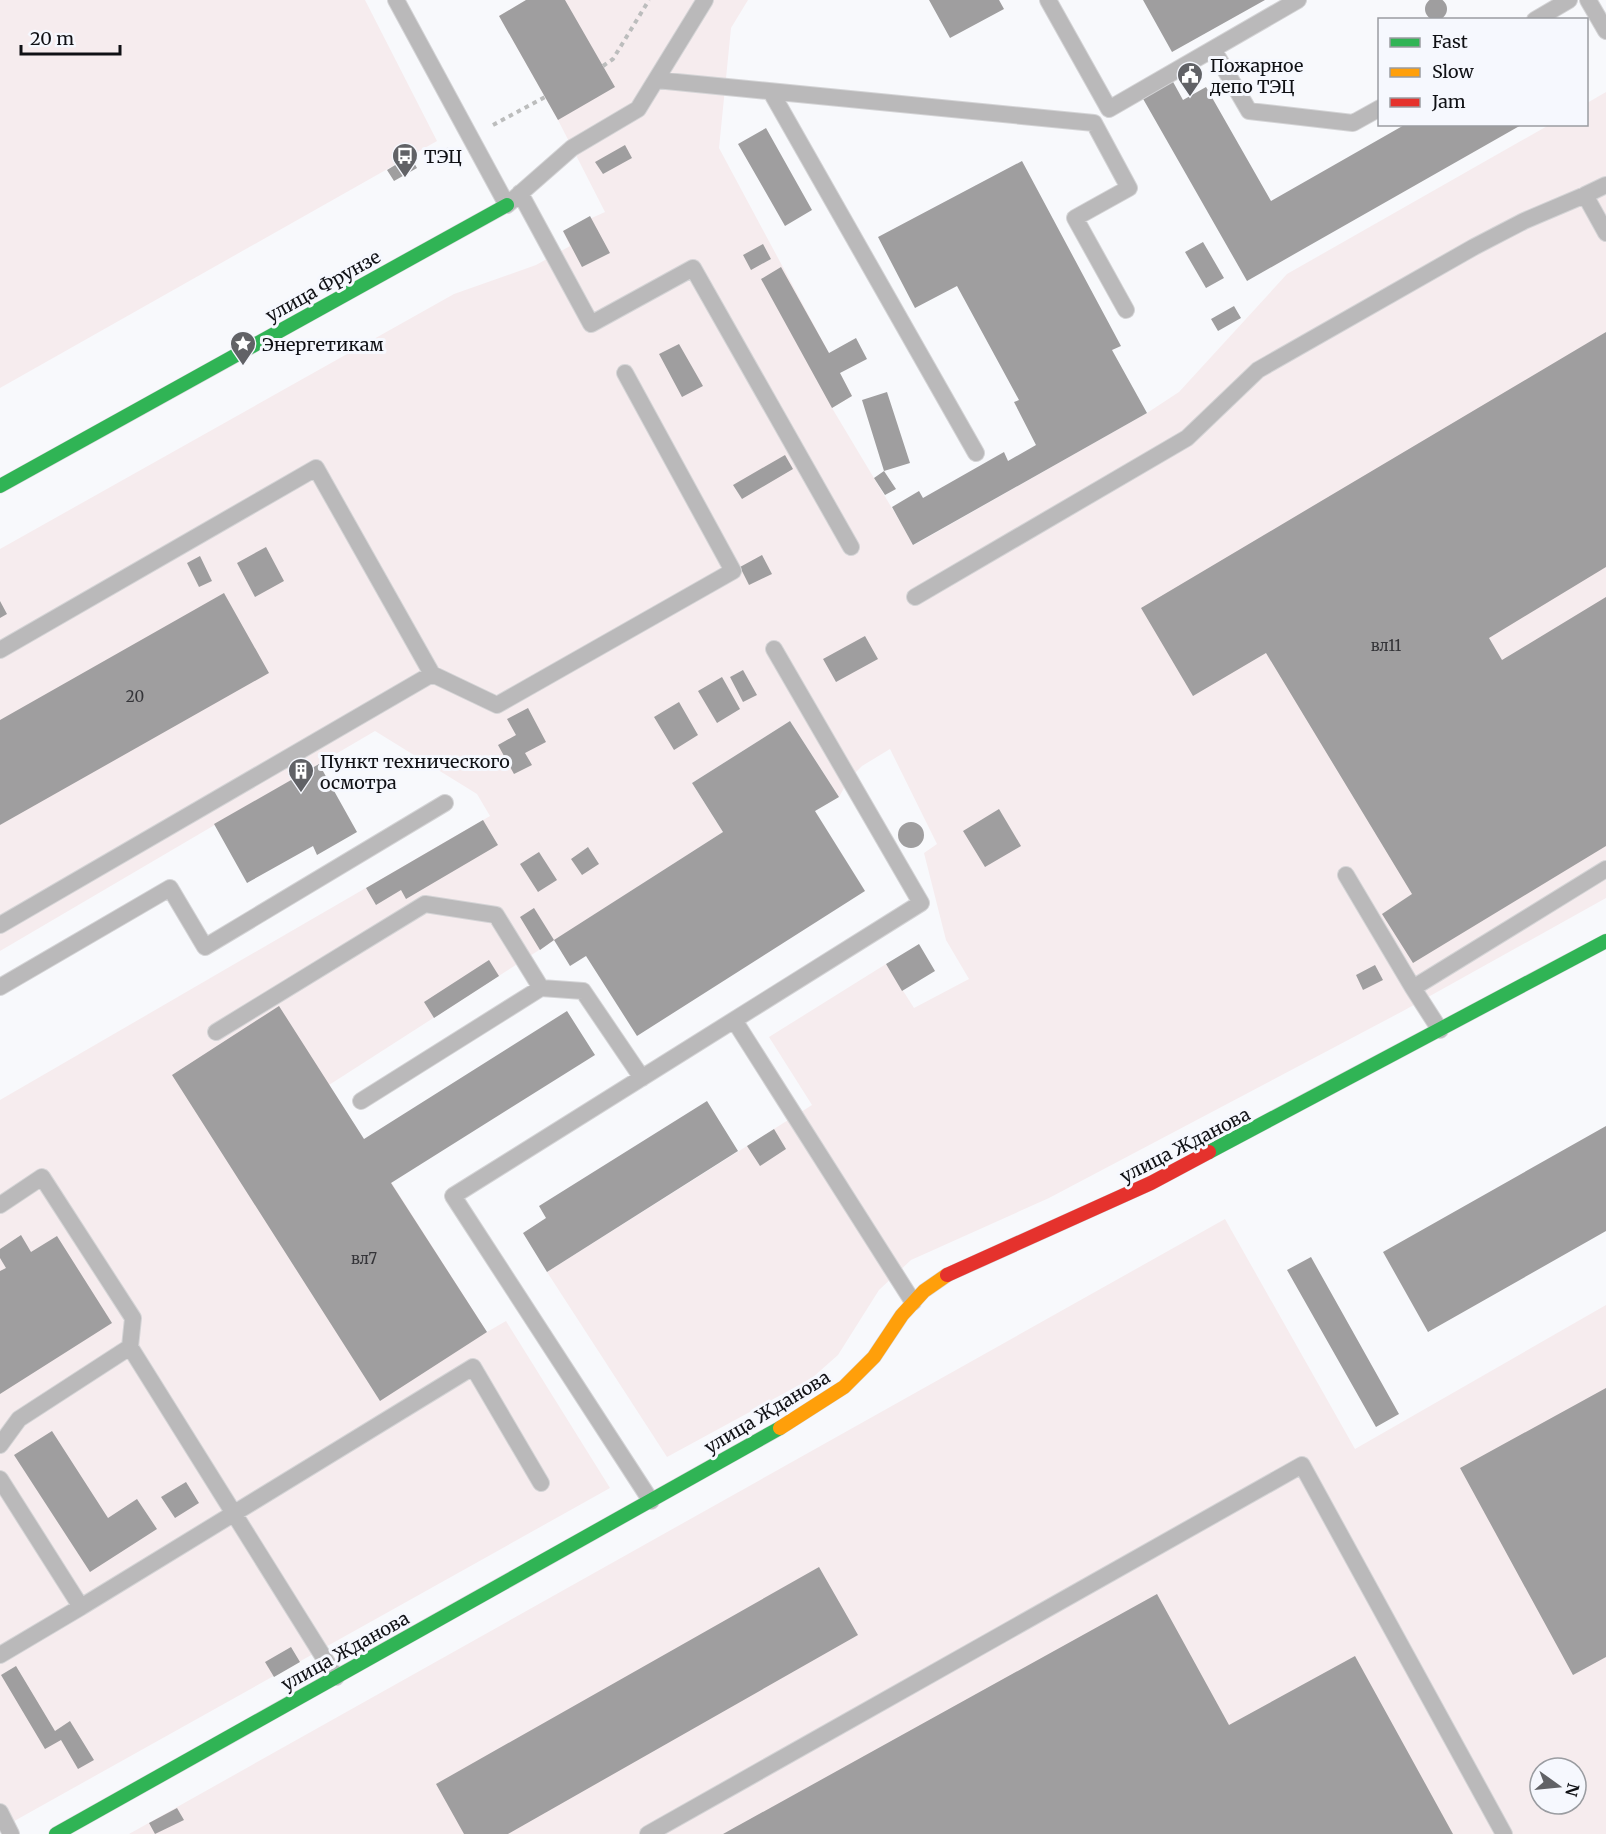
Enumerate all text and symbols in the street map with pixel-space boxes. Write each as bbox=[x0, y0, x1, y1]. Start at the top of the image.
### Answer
scale bar bbox=[21, 18, 120, 56]
legend bbox=[1378, 18, 1588, 126]
text: 20 m bbox=[30, 27, 74, 50]
text: Fast bbox=[1432, 30, 1468, 53]
place label: Пожарное депо ТЭЦ bbox=[1209, 54, 1303, 98]
public building icon: Пожарное депо ТЭЦ bbox=[1175, 60, 1205, 98]
text: Slow bbox=[1432, 60, 1475, 83]
text: Jam bbox=[1431, 90, 1466, 113]
bus stop icon: ТЭЦ bbox=[390, 141, 420, 179]
place label: ТЭЦ bbox=[424, 145, 462, 168]
street label: улица Фрунзе bbox=[262, 245, 384, 327]
place icon: Энергетикам bbox=[228, 329, 258, 367]
place label: Энергетикам bbox=[262, 333, 384, 356]
house number: вл11 bbox=[1371, 636, 1402, 655]
house number: 20 bbox=[126, 687, 144, 706]
place label: Пункт технического осмотра bbox=[320, 750, 510, 794]
building icon: Пункт технического осмотра bbox=[286, 756, 316, 794]
street label: улица Жданова bbox=[1116, 1102, 1254, 1188]
house number: вл7 bbox=[351, 1249, 378, 1268]
street label: улица Жданова bbox=[700, 1365, 834, 1459]
street label: улица Жданова bbox=[277, 1606, 413, 1696]
north arrow bbox=[1528, 1756, 1588, 1816]
text: N bbox=[1561, 1781, 1584, 1799]

